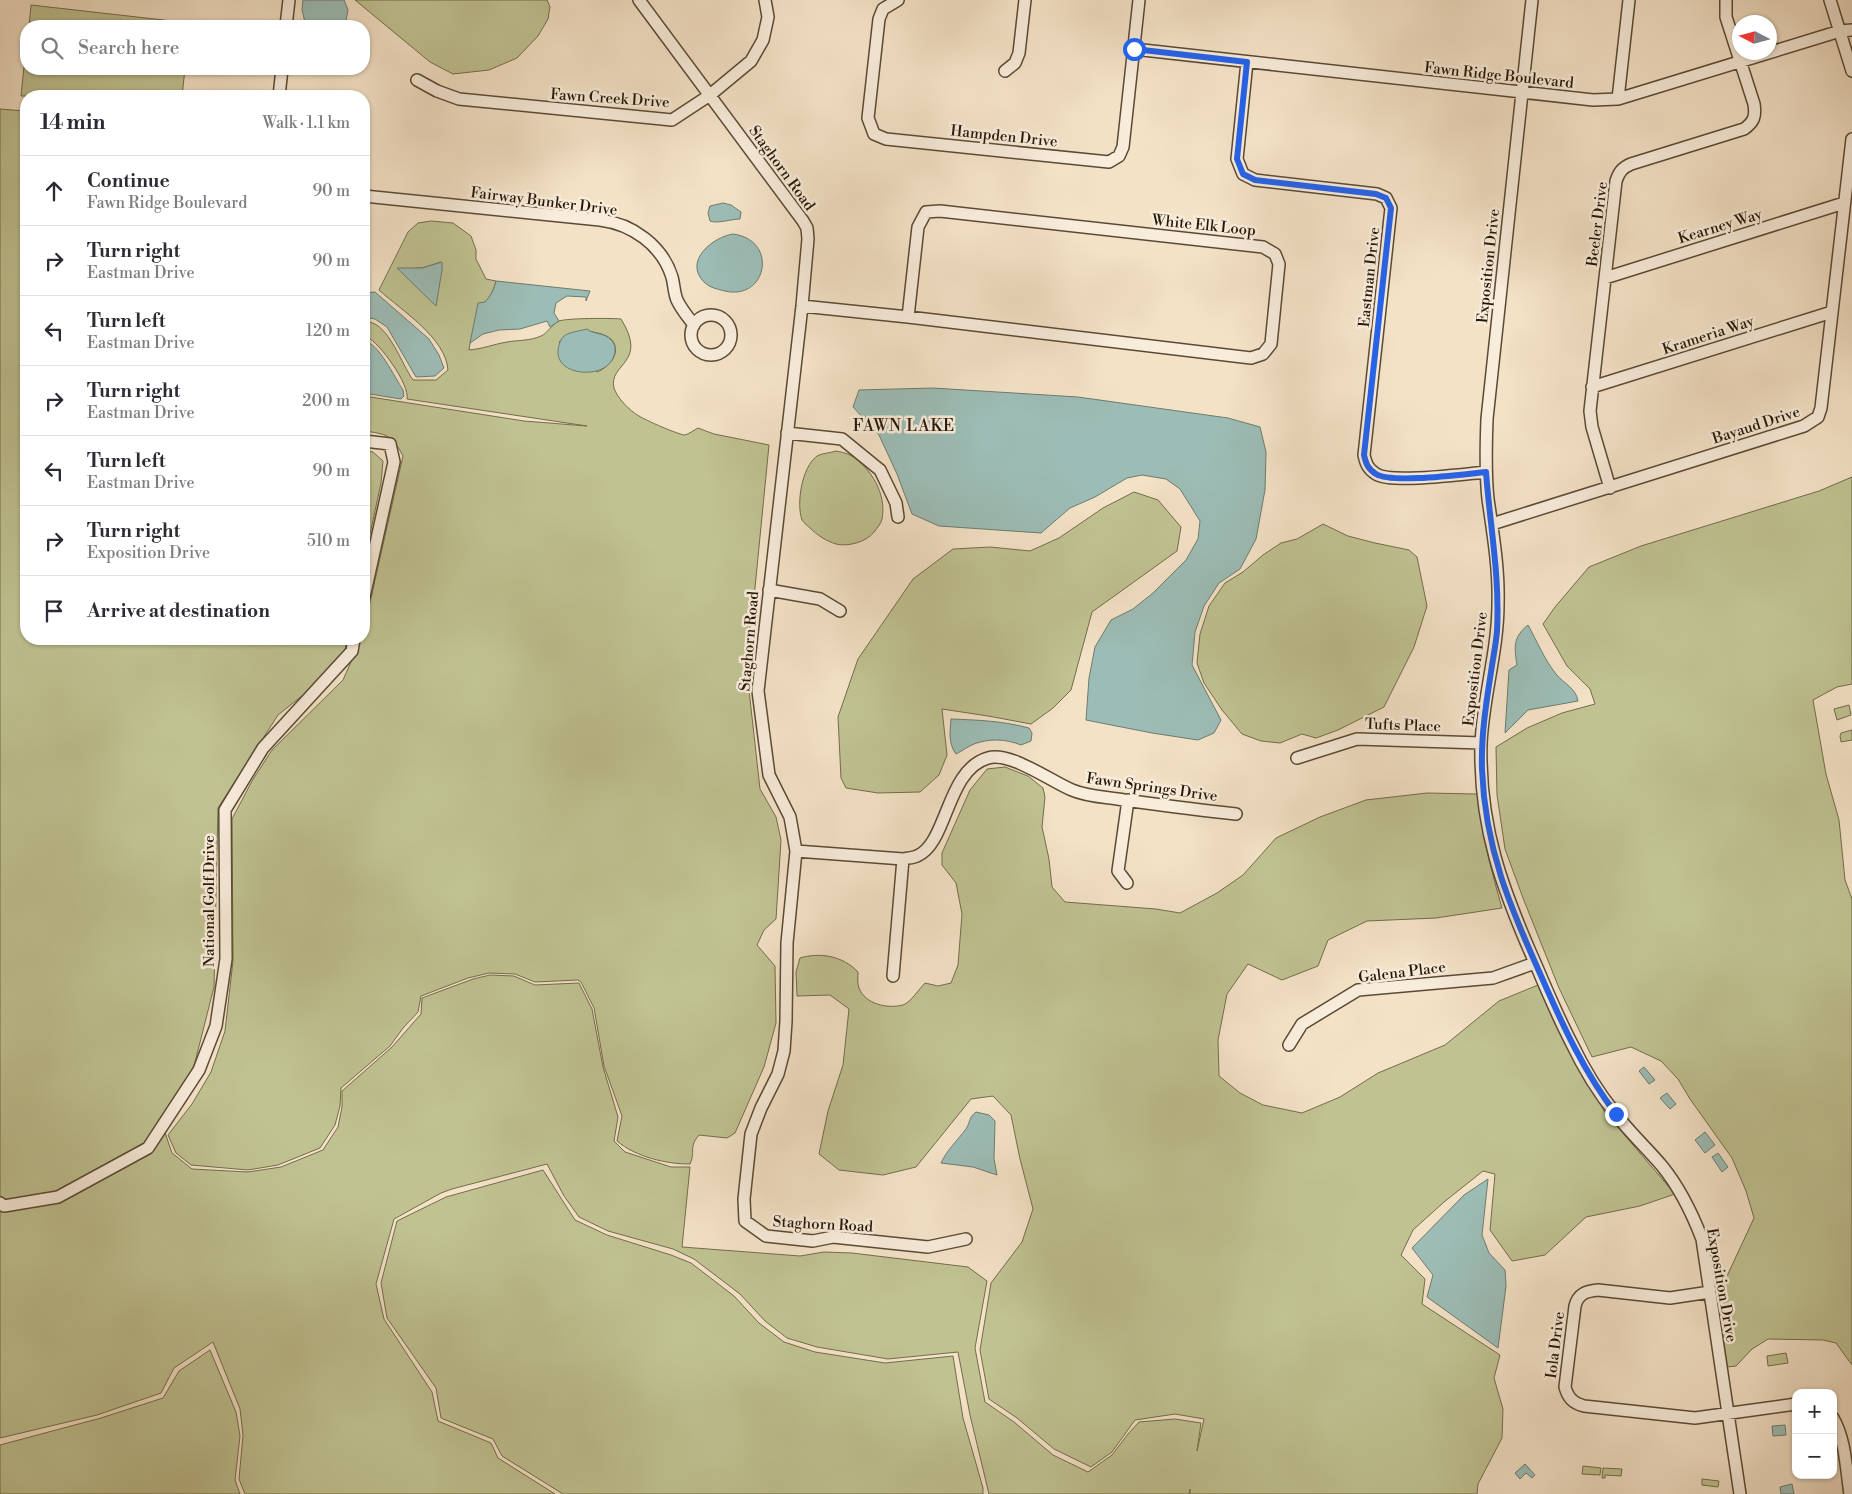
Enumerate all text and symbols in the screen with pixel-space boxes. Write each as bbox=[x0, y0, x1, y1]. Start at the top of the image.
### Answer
north arrow bbox=[1732, 15, 1777, 60]
search box bbox=[20, 20, 370, 75]
icon: search bbox=[38, 34, 66, 62]
text: Search here bbox=[78, 36, 179, 60]
route start bbox=[1123, 38, 1146, 61]
street label: Fawn Ridge Boulevard bbox=[1423, 58, 1575, 93]
street label: Fawn Creek Drive bbox=[550, 85, 670, 112]
text: 14 min bbox=[40, 110, 105, 136]
text: Walk · 1.1 km bbox=[262, 113, 350, 133]
street label: Hampden Drive bbox=[949, 121, 1058, 152]
street label: Staghorn Road bbox=[744, 122, 819, 215]
text: Continue bbox=[87, 169, 170, 193]
icon: ahead bbox=[40, 177, 68, 205]
street label: Beeler Drive bbox=[1583, 180, 1612, 269]
text: 90 m bbox=[312, 181, 350, 201]
street label: Fairway Bunker Drive bbox=[469, 183, 618, 220]
text: Fawn Ridge Boulevard bbox=[87, 193, 247, 213]
street label: Kearney Way bbox=[1676, 204, 1765, 248]
street label: Exposition Drive bbox=[1473, 208, 1504, 324]
street label: White Elk Loop bbox=[1150, 210, 1257, 240]
street label: Eastman Drive bbox=[1355, 226, 1384, 328]
text: Turn right bbox=[87, 239, 180, 263]
icon: right bbox=[40, 247, 68, 275]
text: 90 m bbox=[312, 251, 350, 271]
text: Eastman Drive bbox=[87, 263, 195, 283]
text: Turn left bbox=[87, 309, 166, 333]
street label: Krameria Way bbox=[1660, 311, 1757, 359]
icon: left bbox=[40, 317, 68, 345]
text: 120 m bbox=[306, 321, 350, 341]
text: Eastman Drive bbox=[87, 333, 195, 353]
text: Turn right bbox=[87, 379, 180, 403]
icon: right bbox=[40, 387, 68, 415]
text: 200 m bbox=[302, 391, 350, 411]
street label: Bayaud Drive bbox=[1709, 402, 1802, 449]
text: Eastman Drive bbox=[87, 403, 195, 423]
district label: FAWN LAKE bbox=[853, 416, 955, 436]
text: Turn left bbox=[87, 449, 166, 473]
icon: left bbox=[40, 457, 68, 485]
text: 90 m bbox=[312, 461, 350, 481]
text: Eastman Drive bbox=[87, 473, 195, 493]
text: Turn right bbox=[87, 519, 180, 543]
icon: right bbox=[40, 527, 68, 555]
text: 510 m bbox=[307, 531, 350, 551]
text: Exposition Drive bbox=[87, 543, 210, 563]
street label: Staghorn Road bbox=[736, 590, 763, 692]
icon: arrive bbox=[40, 597, 68, 625]
text: Arrive at destination bbox=[87, 599, 270, 623]
street label: Exposition Drive bbox=[1459, 611, 1492, 727]
street label: Tufts Place bbox=[1365, 715, 1441, 736]
street label: Fawn Springs Drive bbox=[1085, 769, 1219, 806]
street label: National Golf Drive bbox=[200, 835, 219, 967]
street label: Galena Place bbox=[1357, 958, 1447, 987]
route end bbox=[1605, 1103, 1628, 1126]
street label: Staghorn Road bbox=[772, 1212, 874, 1237]
street label: Exposition Drive bbox=[1702, 1227, 1741, 1344]
street label: Iola Drive bbox=[1542, 1310, 1569, 1380]
map controls bbox=[1792, 1389, 1837, 1479]
button: + bbox=[1792, 1389, 1837, 1434]
button: − bbox=[1792, 1434, 1837, 1479]

